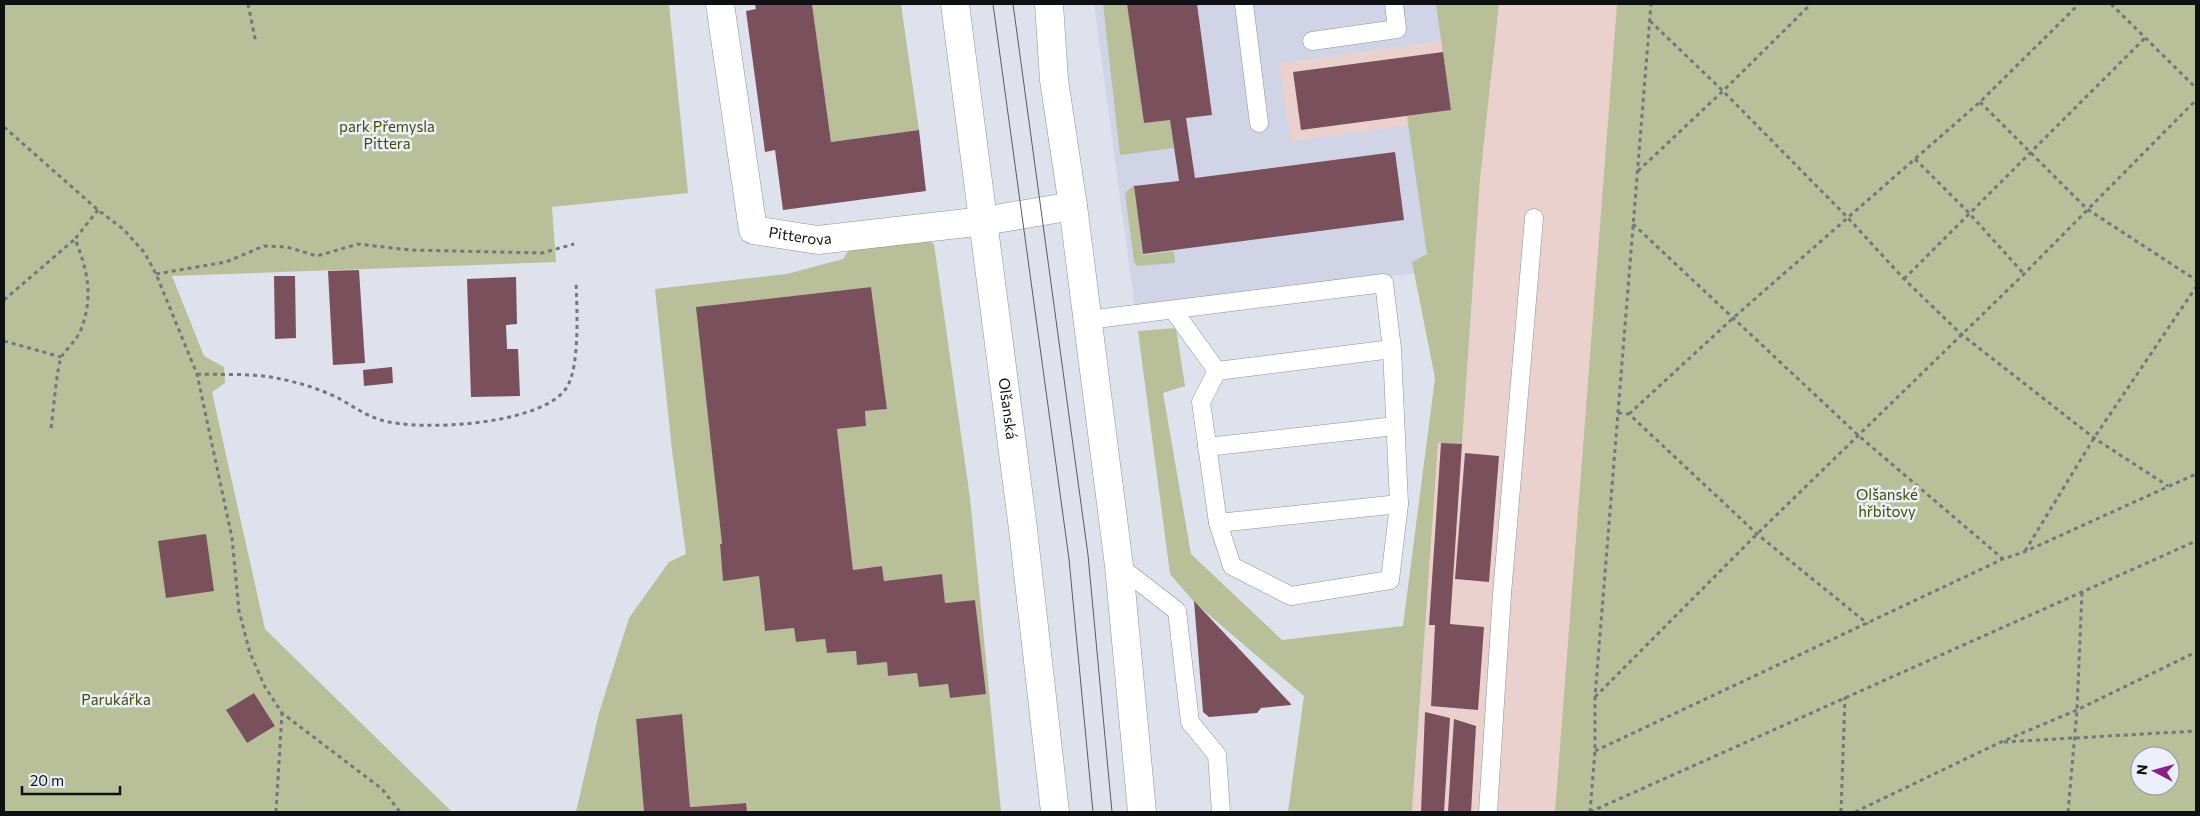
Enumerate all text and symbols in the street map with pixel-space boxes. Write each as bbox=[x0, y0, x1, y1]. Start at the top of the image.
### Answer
park label: park Přemysla Pittera bbox=[339, 117, 435, 152]
street label: Pitterova bbox=[768, 223, 832, 248]
street label: Olšanská bbox=[995, 377, 1021, 440]
park label: Olšanské hřbitovy bbox=[1856, 485, 1918, 520]
park label: Parukářka bbox=[81, 690, 151, 708]
north arrow bbox=[2130, 746, 2180, 796]
text: N bbox=[2133, 763, 2151, 776]
scale bar bbox=[22, 764, 120, 796]
text: 20 m bbox=[30, 771, 64, 789]

